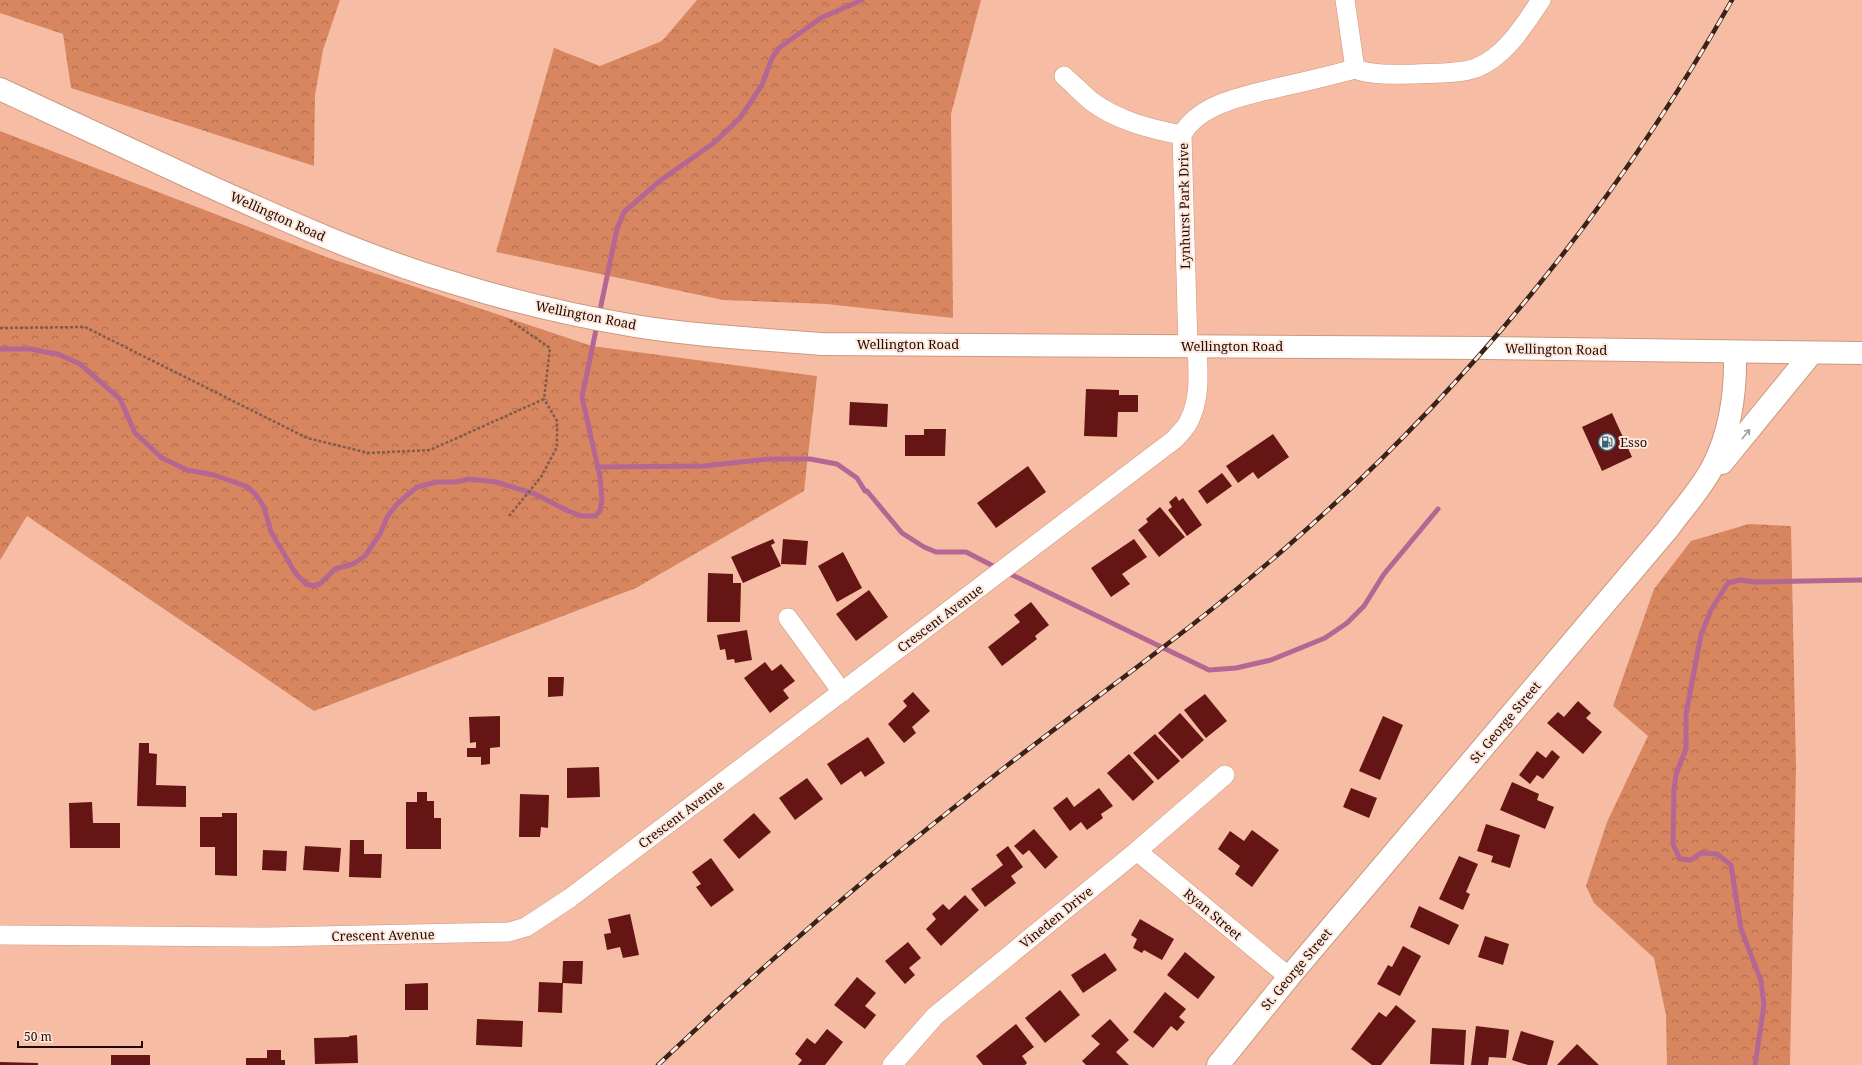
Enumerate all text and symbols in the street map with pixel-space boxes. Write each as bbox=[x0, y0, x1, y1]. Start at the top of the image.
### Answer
street label: Lynhurst Park Drive bbox=[1174, 143, 1194, 269]
street label: Wellington Road bbox=[227, 187, 329, 245]
street label: Wellington Road bbox=[534, 296, 638, 334]
street label: Wellington Road bbox=[857, 335, 959, 353]
street label: Wellington Road bbox=[1181, 337, 1283, 355]
street label: Wellington Road bbox=[1505, 339, 1607, 359]
one-way arrow bbox=[1741, 428, 1750, 439]
fuel station icon: Esso bbox=[1597, 432, 1617, 452]
place label: Esso bbox=[1620, 433, 1647, 451]
street label: Crescent Avenue bbox=[893, 580, 987, 656]
street label: St. George Street bbox=[1465, 677, 1545, 767]
street label: Crescent Avenue bbox=[634, 776, 728, 852]
street label: Vineden Drive bbox=[1016, 882, 1096, 952]
street label: Ryan Street bbox=[1180, 884, 1246, 944]
street label: St. George Street bbox=[1256, 924, 1336, 1014]
street label: Crescent Avenue bbox=[331, 925, 435, 945]
scale bar bbox=[18, 1023, 142, 1049]
text: 50 m bbox=[24, 1028, 52, 1045]

